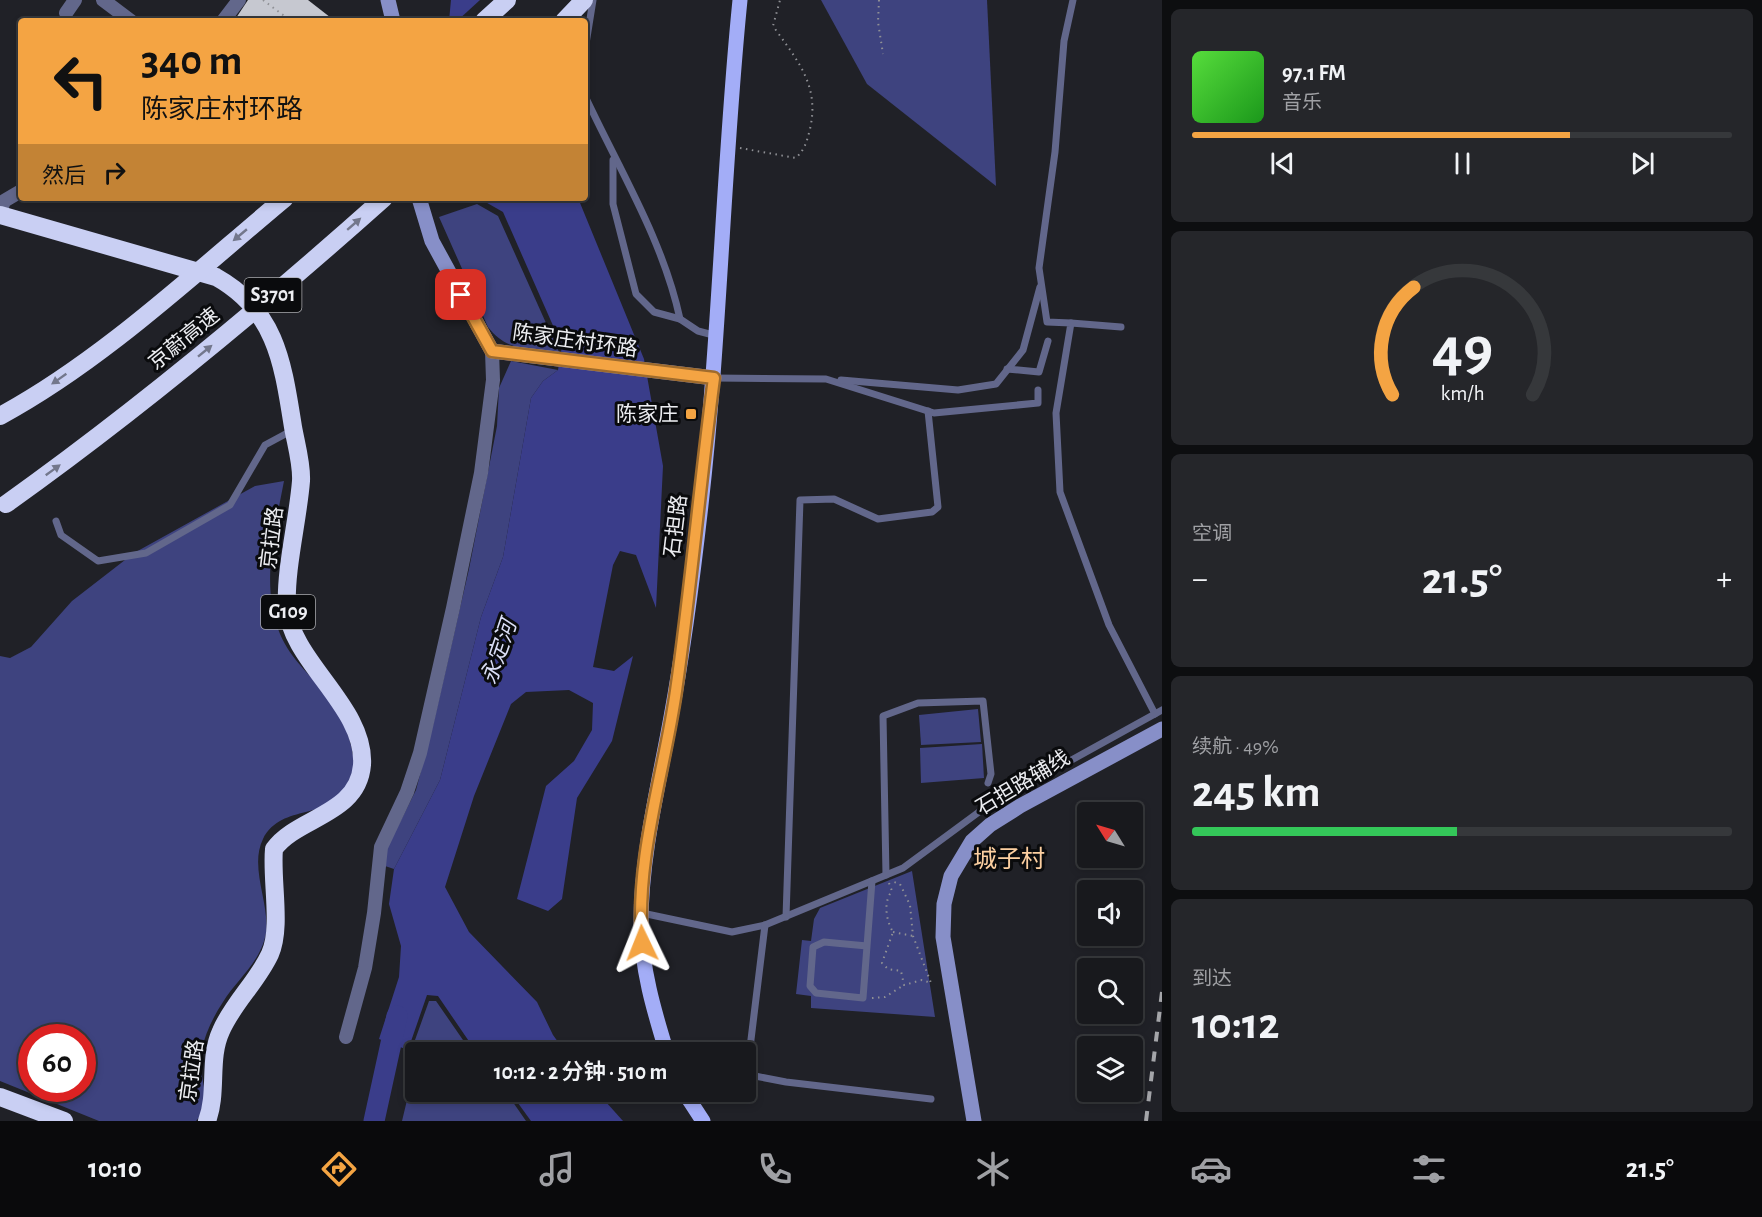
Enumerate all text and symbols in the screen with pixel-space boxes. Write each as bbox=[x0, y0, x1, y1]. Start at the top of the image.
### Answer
text: 340 m bbox=[141, 40, 242, 82]
icon: left bbox=[42, 42, 120, 120]
text: 97.1 FM bbox=[1282, 62, 1346, 84]
text: 音乐 bbox=[1282, 93, 1322, 113]
text: 陈家庄村环路 bbox=[141, 96, 303, 123]
icon: previous bbox=[1266, 147, 1299, 180]
icon: pause bbox=[1446, 147, 1479, 180]
icon: next bbox=[1626, 147, 1659, 180]
icon: right bbox=[98, 156, 131, 189]
text: 然后 bbox=[42, 165, 86, 187]
one-way arrow bbox=[346, 218, 361, 231]
one-way arrow bbox=[232, 229, 248, 242]
pin bbox=[435, 269, 486, 320]
road number: S3701 bbox=[244, 278, 302, 312]
icon: arrive bbox=[444, 278, 477, 311]
street label: 京蔚高速 bbox=[144, 304, 223, 374]
text: 49 bbox=[1431, 319, 1493, 381]
street label: 陈家庄村环路 bbox=[511, 321, 639, 360]
one-way arrow bbox=[197, 344, 213, 357]
one-way arrow bbox=[51, 373, 67, 385]
text: km/h bbox=[1440, 384, 1484, 405]
place label: 陈家庄 bbox=[616, 403, 679, 425]
marker: 陈家庄 bbox=[684, 407, 698, 421]
one-way arrow bbox=[45, 464, 61, 476]
street label: 石担路 bbox=[661, 493, 690, 559]
street label: 京拉路 bbox=[257, 505, 286, 571]
text: 空调 bbox=[1192, 524, 1232, 544]
text: 21.5° bbox=[1422, 557, 1502, 602]
text: − bbox=[1192, 563, 1208, 596]
text: + bbox=[1716, 563, 1732, 596]
road number: G109 bbox=[261, 595, 315, 629]
water label: 永定河 bbox=[477, 613, 521, 687]
text: 续航 · 49% bbox=[1192, 737, 1279, 757]
street label: 石担路辅线 bbox=[972, 746, 1073, 819]
text: 245 km bbox=[1192, 770, 1321, 815]
north arrow bbox=[1077, 802, 1143, 868]
map controls bbox=[1077, 802, 1143, 1102]
district label: 城子村 bbox=[973, 846, 1045, 872]
button: sound bbox=[1077, 880, 1143, 946]
position arrow bbox=[610, 911, 674, 975]
button: search bbox=[1077, 958, 1143, 1024]
text: 到达 bbox=[1192, 969, 1232, 989]
text: 10:12 bbox=[1192, 1002, 1279, 1047]
speed limit sign: 60 bbox=[18, 1024, 96, 1102]
button: layers bbox=[1077, 1036, 1143, 1102]
street label: 京拉路 bbox=[176, 1038, 207, 1104]
text: 10:12 · 2 分钟 · 510 m bbox=[494, 1061, 667, 1083]
icon: directions bbox=[318, 1148, 360, 1190]
icon: music bbox=[536, 1148, 578, 1190]
icon: phone bbox=[754, 1148, 796, 1190]
icon: climate bbox=[972, 1148, 1014, 1190]
icon: car bbox=[1190, 1148, 1232, 1190]
icon: filters bbox=[1408, 1148, 1450, 1190]
text: 10:10 bbox=[88, 1155, 142, 1182]
text: 21.5° bbox=[1626, 1155, 1674, 1182]

